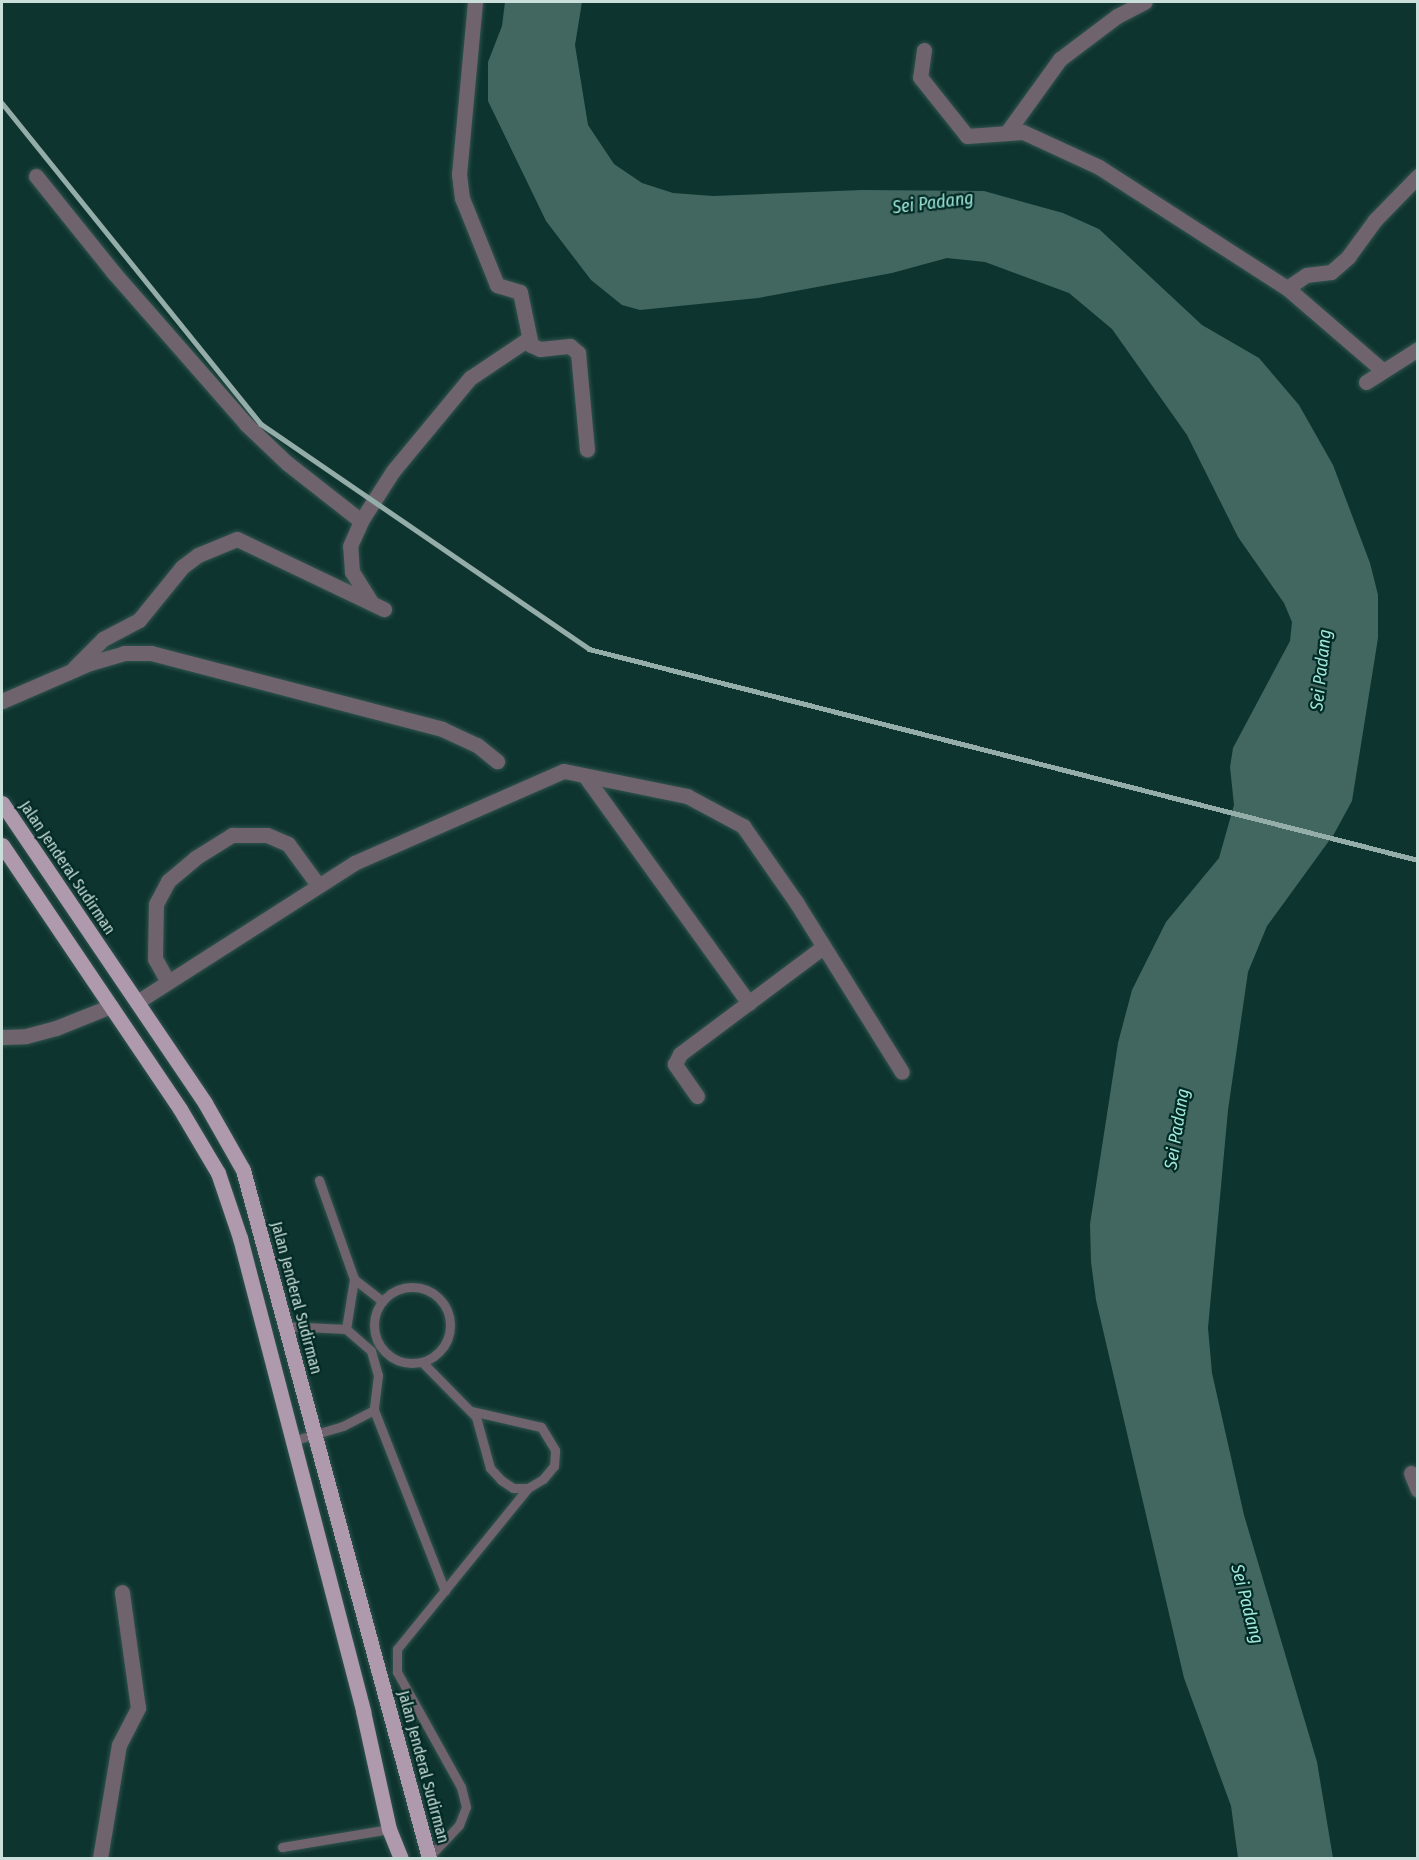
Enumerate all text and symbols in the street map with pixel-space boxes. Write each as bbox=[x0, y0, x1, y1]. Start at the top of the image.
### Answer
water label: Sei Padang bbox=[891, 187, 975, 219]
water label: Sei Padang bbox=[1306, 628, 1336, 712]
street label: Jalan Jenderal Sudirman bbox=[15, 797, 119, 939]
water label: Sei Padang bbox=[1160, 1087, 1194, 1171]
street label: Jalan Jenderal Sudirman bbox=[266, 1220, 326, 1376]
water label: Sei Padang bbox=[1226, 1562, 1268, 1646]
street label: Jalan Jenderal Sudirman bbox=[393, 1689, 453, 1845]

